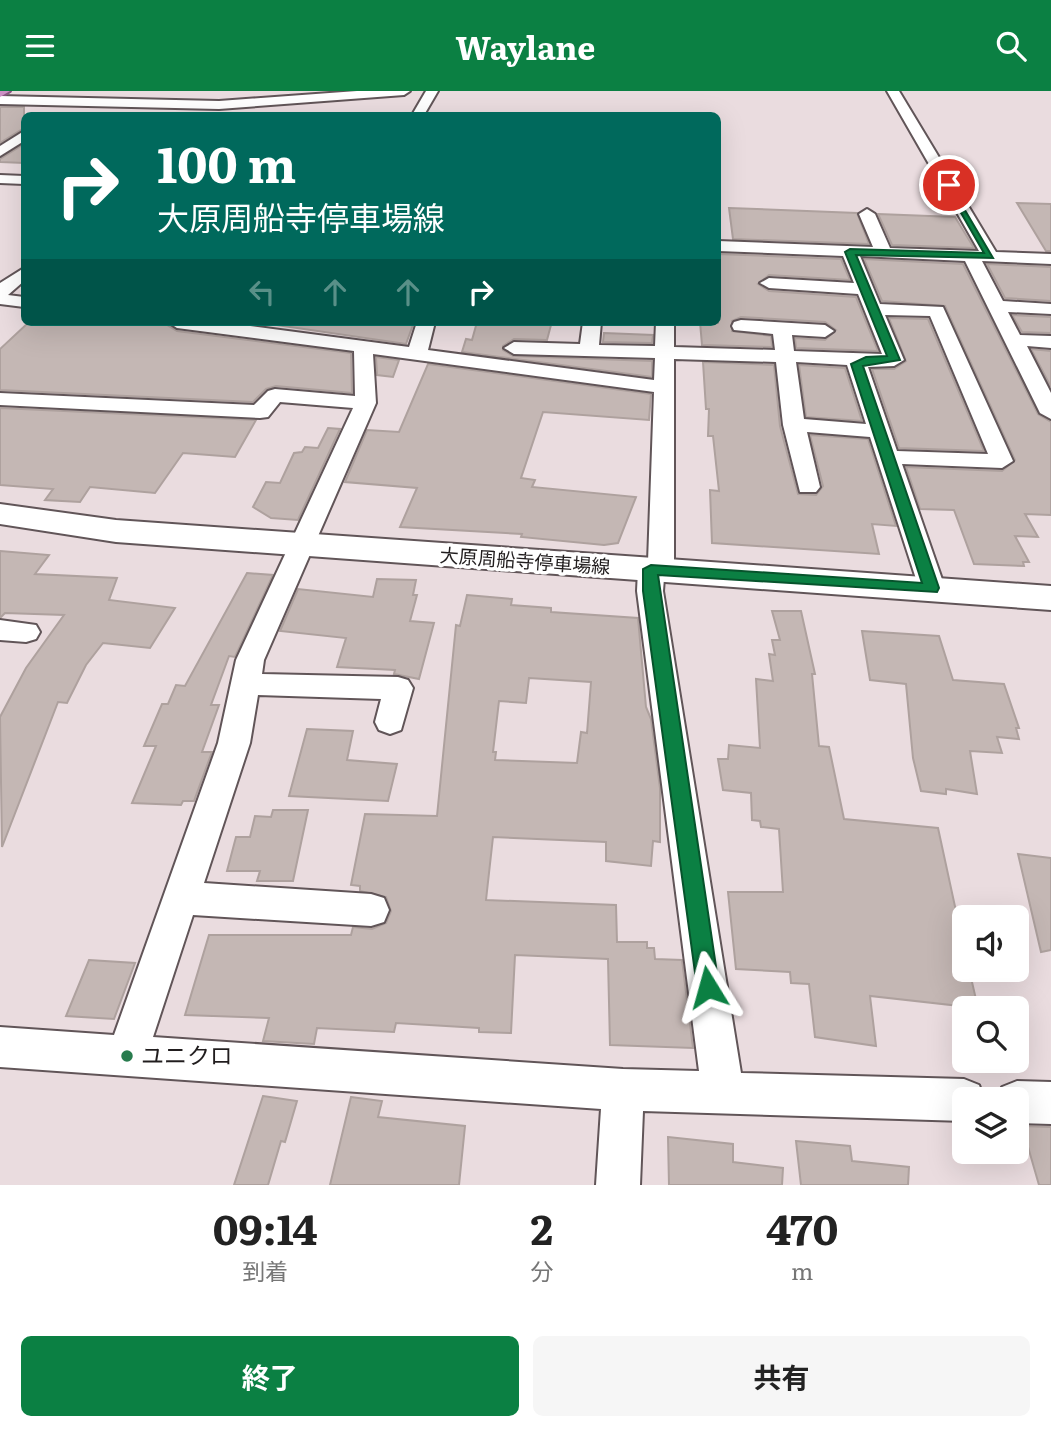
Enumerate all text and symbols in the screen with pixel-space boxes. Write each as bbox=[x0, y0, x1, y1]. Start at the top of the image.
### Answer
text: Waylane bbox=[456, 22, 595, 70]
icon: menu bbox=[21, 27, 59, 65]
icon: search bbox=[992, 27, 1030, 65]
text: 100 m bbox=[157, 125, 296, 198]
icon: right bbox=[42, 140, 133, 231]
pin bbox=[919, 155, 979, 215]
icon: arrive bbox=[930, 166, 968, 204]
text: 大原周船寺停車場線 bbox=[157, 192, 445, 240]
icon: left bbox=[243, 273, 281, 311]
icon: ahead bbox=[316, 273, 354, 311]
icon: ahead bbox=[389, 273, 427, 311]
icon: right bbox=[462, 273, 500, 311]
street label: 大原周船寺停車場線 bbox=[439, 540, 611, 580]
map controls bbox=[952, 905, 1029, 1164]
button: sound bbox=[952, 905, 1029, 982]
position arrow bbox=[671, 950, 745, 1024]
button: search bbox=[952, 996, 1029, 1073]
place label: ユニクロ bbox=[141, 1037, 233, 1071]
marker: ユニクロ bbox=[119, 1048, 135, 1064]
button: layers bbox=[952, 1087, 1029, 1164]
text: 09:14 bbox=[213, 1196, 318, 1258]
text: 2 bbox=[531, 1196, 553, 1258]
text: 470 bbox=[766, 1196, 838, 1258]
text: 到着 bbox=[242, 1253, 288, 1287]
text: 分 bbox=[530, 1253, 553, 1287]
text: m bbox=[791, 1253, 813, 1287]
button: 終了 bbox=[21, 1336, 519, 1416]
button: 共有 bbox=[533, 1336, 1030, 1416]

